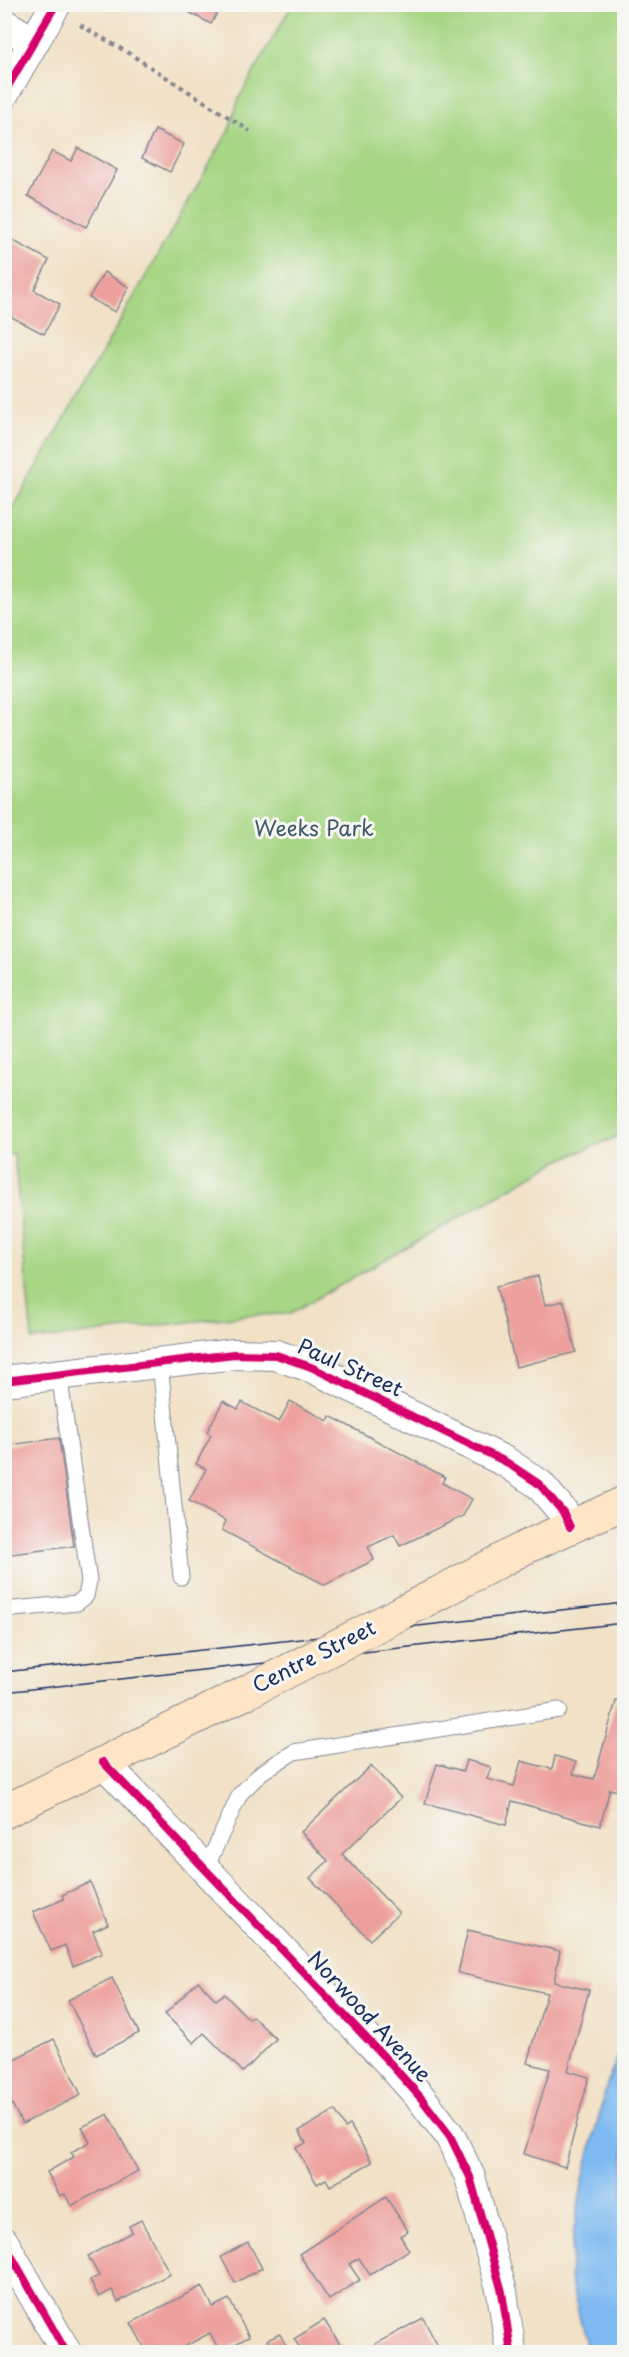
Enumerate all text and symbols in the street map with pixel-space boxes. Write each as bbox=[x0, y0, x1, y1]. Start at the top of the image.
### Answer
park label: Weeks Park bbox=[254, 811, 374, 843]
street label: Paul Street bbox=[293, 1329, 408, 1404]
street label: Centre Street bbox=[246, 1610, 380, 1700]
street label: Norwood Avenue bbox=[301, 1943, 440, 2088]

